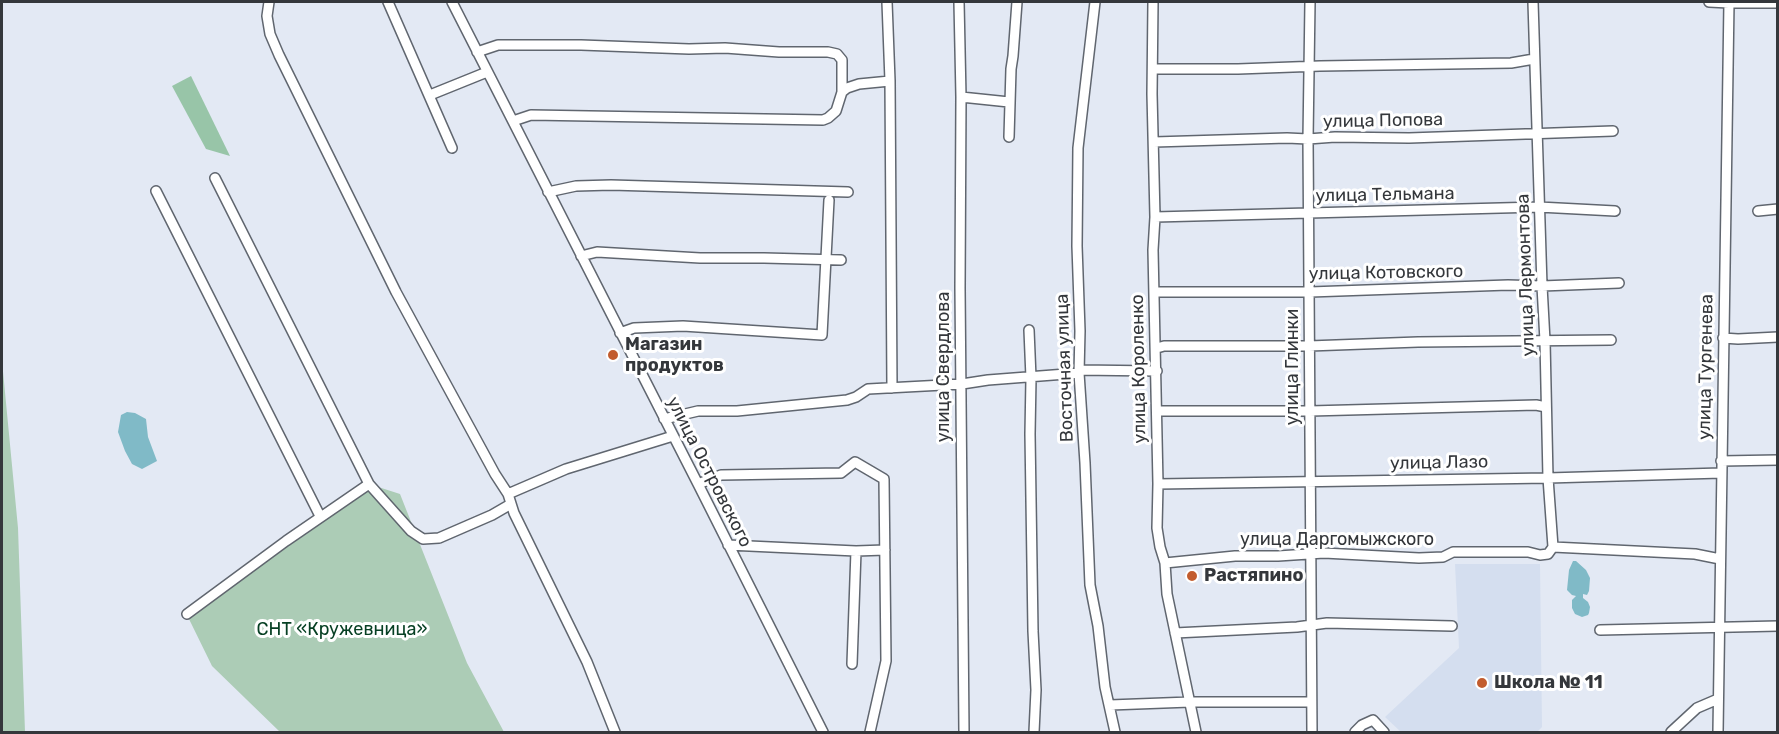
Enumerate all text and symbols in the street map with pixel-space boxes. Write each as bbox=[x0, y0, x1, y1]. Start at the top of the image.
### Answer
street label: улица Попова bbox=[1323, 109, 1443, 133]
street label: улица Тельмана bbox=[1315, 183, 1455, 207]
street label: улица Лермонтова bbox=[1512, 193, 1540, 357]
street label: улица Котовского bbox=[1309, 261, 1463, 285]
street label: улица Свердлова bbox=[933, 292, 955, 442]
street label: Восточная улица bbox=[1052, 293, 1078, 443]
street label: улица Короленко bbox=[1127, 294, 1151, 444]
street label: улица Тургенева bbox=[1694, 294, 1718, 440]
street label: улица Глинки bbox=[1282, 309, 1304, 425]
place label: Магазин продуктов bbox=[625, 334, 724, 376]
marker: Магазин продуктов bbox=[606, 348, 620, 362]
street label: улица Островского bbox=[662, 393, 756, 551]
street label: улица Лазо bbox=[1390, 451, 1488, 475]
street label: улица Даргомыжского bbox=[1240, 529, 1434, 551]
place label: Растяпино bbox=[1204, 565, 1303, 587]
marker: Растяпино bbox=[1185, 569, 1199, 583]
park label: СНТ «Кружевница» bbox=[257, 619, 427, 641]
place label: Школа № 11 bbox=[1494, 672, 1603, 694]
marker: Школа № 11 bbox=[1475, 676, 1489, 690]

